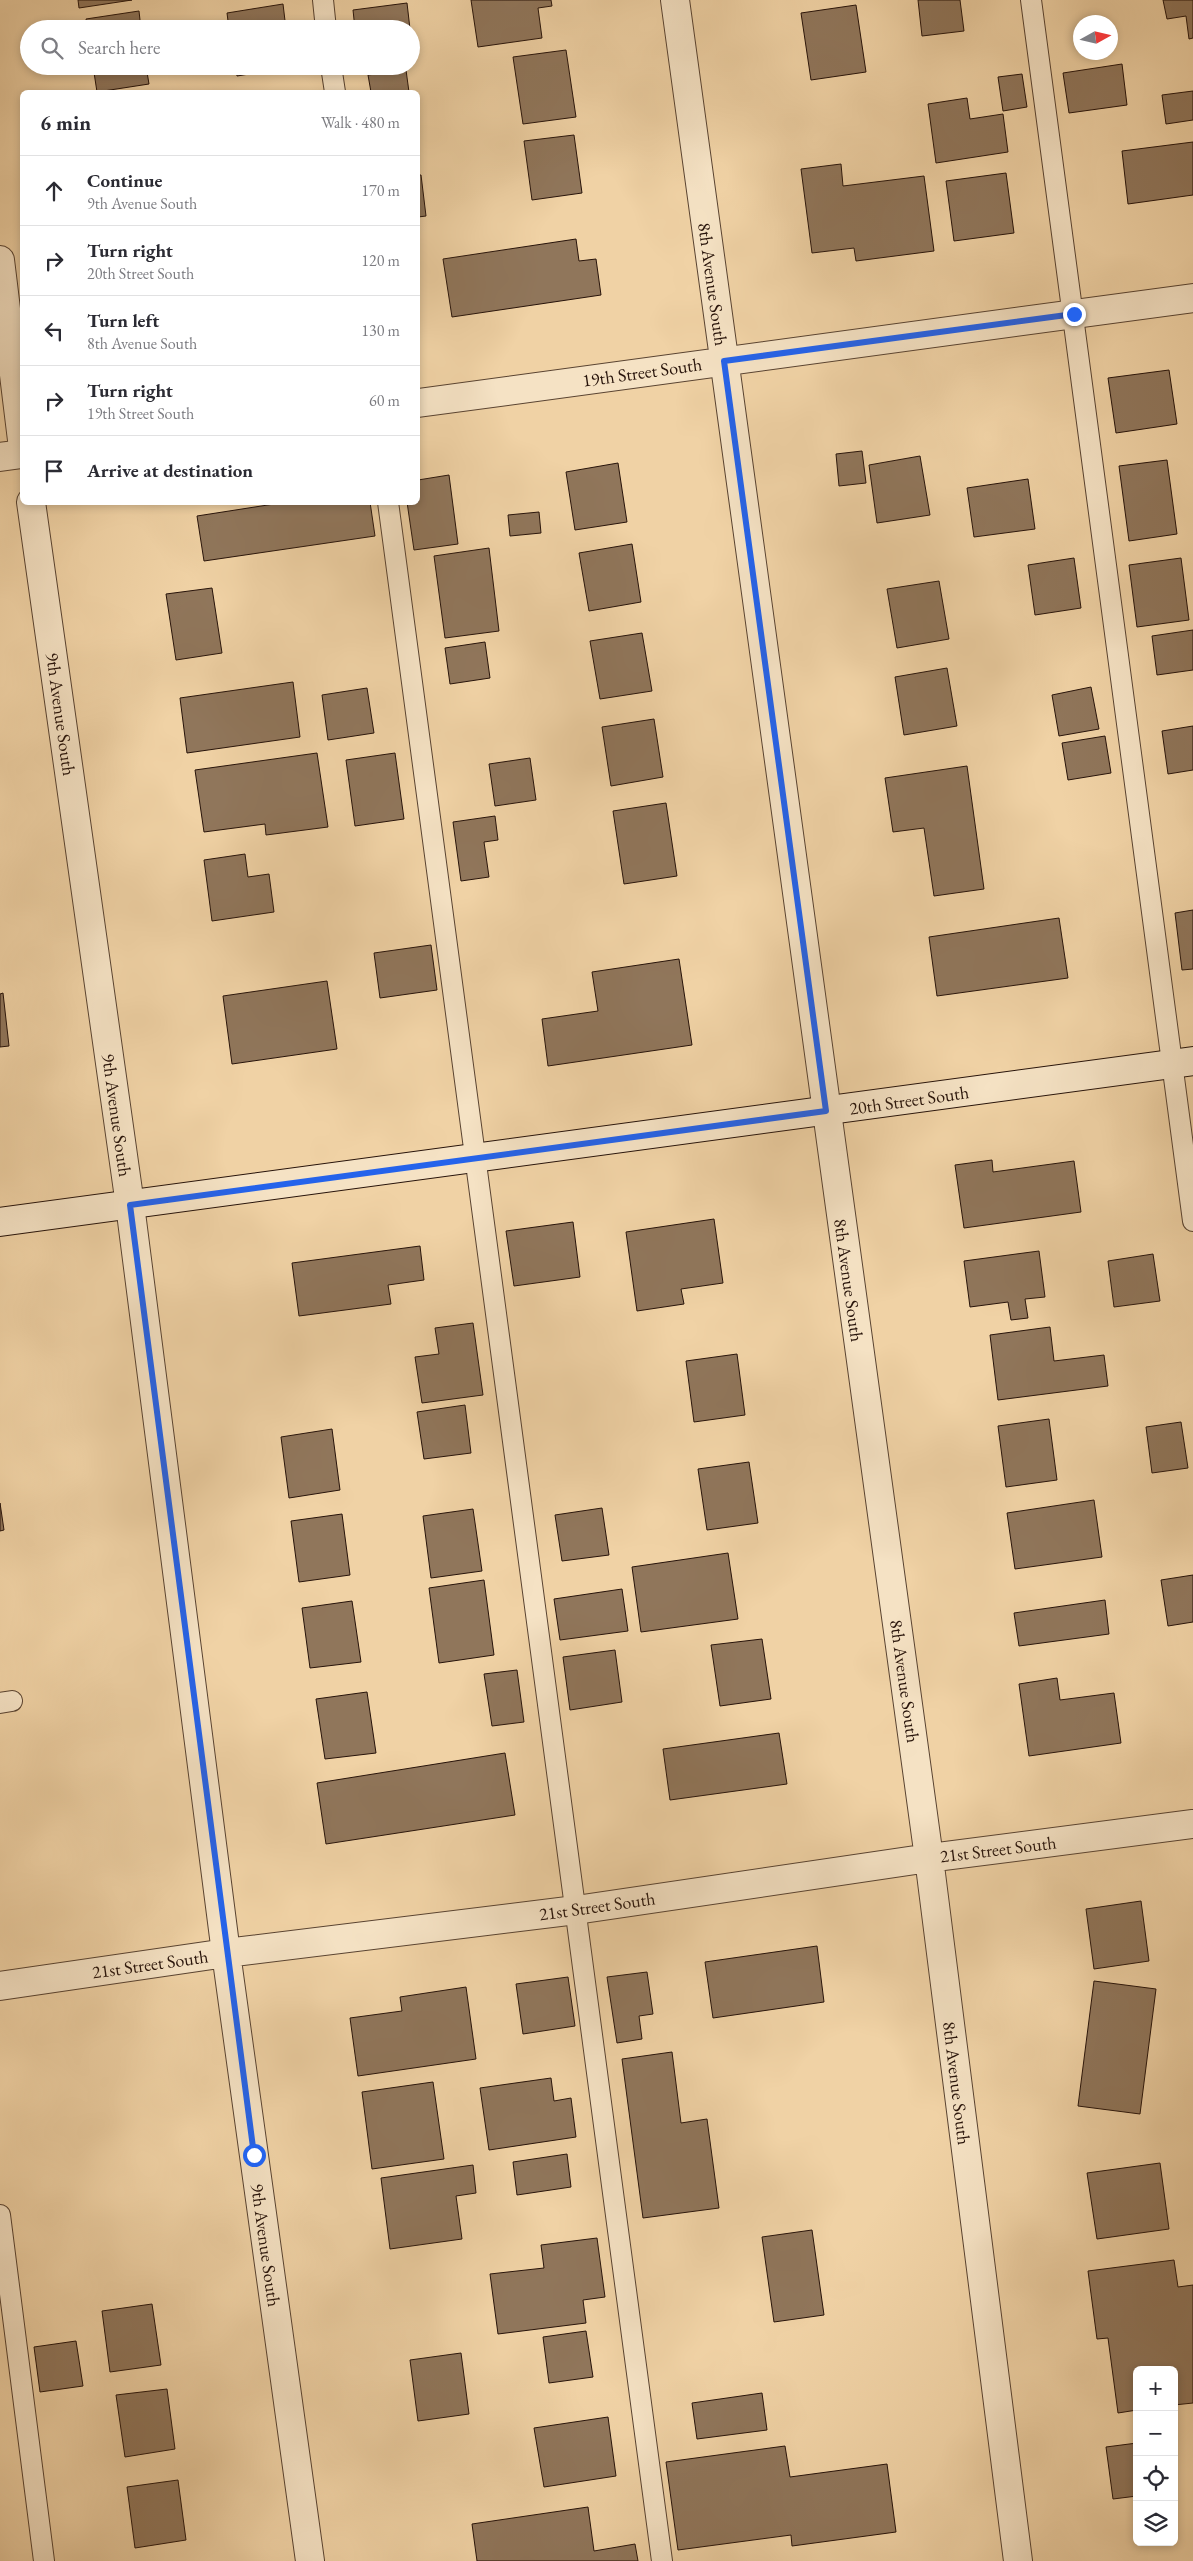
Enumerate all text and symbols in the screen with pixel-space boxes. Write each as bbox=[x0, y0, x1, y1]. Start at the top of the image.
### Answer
north arrow bbox=[1073, 15, 1118, 60]
search box bbox=[20, 20, 420, 75]
icon: search bbox=[38, 34, 66, 62]
text: Search here bbox=[78, 35, 160, 60]
text: 6 min bbox=[40, 109, 91, 136]
text: Walk · 480 m bbox=[321, 112, 400, 133]
text: Continue bbox=[87, 168, 162, 193]
icon: ahead bbox=[40, 177, 68, 205]
text: 170 m bbox=[361, 180, 400, 201]
text: 9th Avenue South bbox=[87, 193, 197, 214]
street label: 8th Avenue South bbox=[693, 221, 733, 347]
text: Turn right bbox=[87, 238, 173, 263]
icon: right bbox=[40, 247, 68, 275]
text: 120 m bbox=[361, 250, 400, 271]
text: 20th Street South bbox=[87, 263, 194, 284]
route end bbox=[1063, 303, 1086, 326]
text: Turn left bbox=[87, 308, 159, 333]
icon: left bbox=[40, 317, 68, 345]
text: 130 m bbox=[361, 320, 400, 341]
text: 8th Avenue South bbox=[87, 333, 197, 354]
street label: 19th Street South bbox=[581, 352, 703, 392]
text: Turn right bbox=[87, 378, 173, 403]
icon: right bbox=[40, 387, 68, 415]
text: 60 m bbox=[369, 390, 400, 411]
text: 19th Street South bbox=[87, 403, 194, 424]
icon: arrive bbox=[40, 457, 68, 485]
text: Arrive at destination bbox=[87, 458, 253, 483]
street label: 9th Avenue South bbox=[41, 651, 81, 777]
street label: 9th Avenue South bbox=[97, 1052, 137, 1178]
street label: 20th Street South bbox=[848, 1080, 970, 1120]
street label: 8th Avenue South bbox=[829, 1217, 869, 1343]
street label: 8th Avenue South bbox=[885, 1618, 925, 1744]
street label: 21st Street South bbox=[938, 1830, 1058, 1868]
street label: 21st Street South bbox=[537, 1886, 657, 1926]
street label: 21st Street South bbox=[90, 1944, 210, 1984]
street label: 8th Avenue South bbox=[938, 2020, 976, 2146]
route start bbox=[243, 2144, 266, 2167]
street label: 9th Avenue South bbox=[246, 2182, 286, 2308]
map controls bbox=[1133, 2366, 1178, 2546]
button: + bbox=[1133, 2366, 1178, 2411]
button: − bbox=[1133, 2411, 1178, 2456]
button: locate bbox=[1133, 2456, 1178, 2501]
button: layers bbox=[1133, 2501, 1178, 2546]

